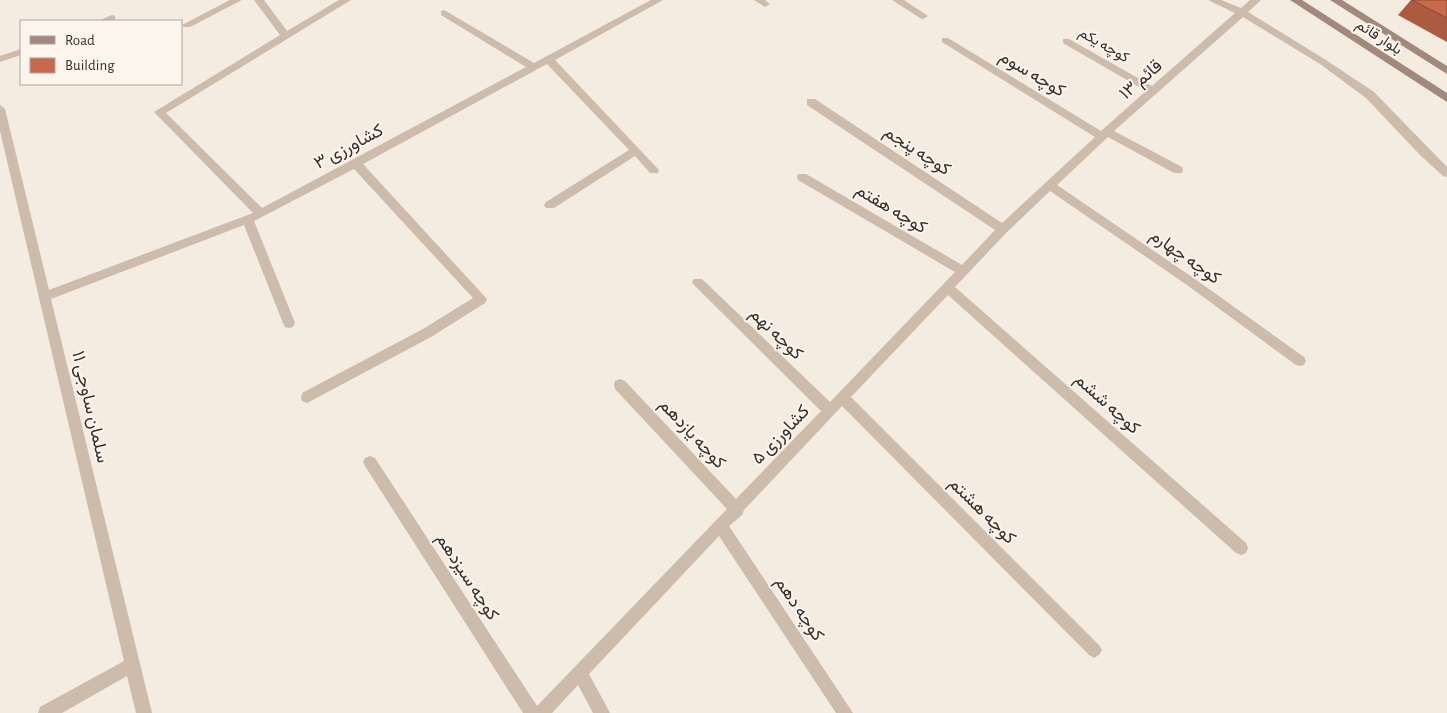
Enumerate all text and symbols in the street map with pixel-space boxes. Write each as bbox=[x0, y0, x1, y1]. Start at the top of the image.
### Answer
street label: بلوار قائم bbox=[1352, 17, 1405, 59]
legend bbox=[20, 20, 182, 85]
street label: کوچه یکم bbox=[1075, 25, 1132, 67]
text: Road bbox=[65, 33, 95, 48]
street label: کوچه سوم bbox=[995, 47, 1068, 102]
street label: قائم ۱۳ bbox=[1116, 57, 1167, 105]
text: Building bbox=[65, 58, 115, 73]
street label: کشاورزی ۳ bbox=[311, 121, 387, 174]
street label: کوچه پنجم bbox=[879, 123, 954, 181]
street label: کوچه هفتم bbox=[851, 181, 930, 239]
street label: کوچه چهارم bbox=[1145, 226, 1224, 289]
street label: کوچه نهم bbox=[745, 305, 806, 365]
street label: سلمان ساوجی ۱۱ bbox=[67, 349, 112, 465]
street label: کوچه ششم bbox=[1069, 370, 1143, 439]
street label: کوچه یازدهم bbox=[654, 396, 729, 474]
street label: کشاورزی ۵ bbox=[749, 402, 814, 469]
street label: کوچه هشتم bbox=[944, 474, 1019, 549]
street label: کوچه سیزدهم bbox=[431, 530, 502, 625]
street label: کوچه دهم bbox=[770, 574, 827, 645]

